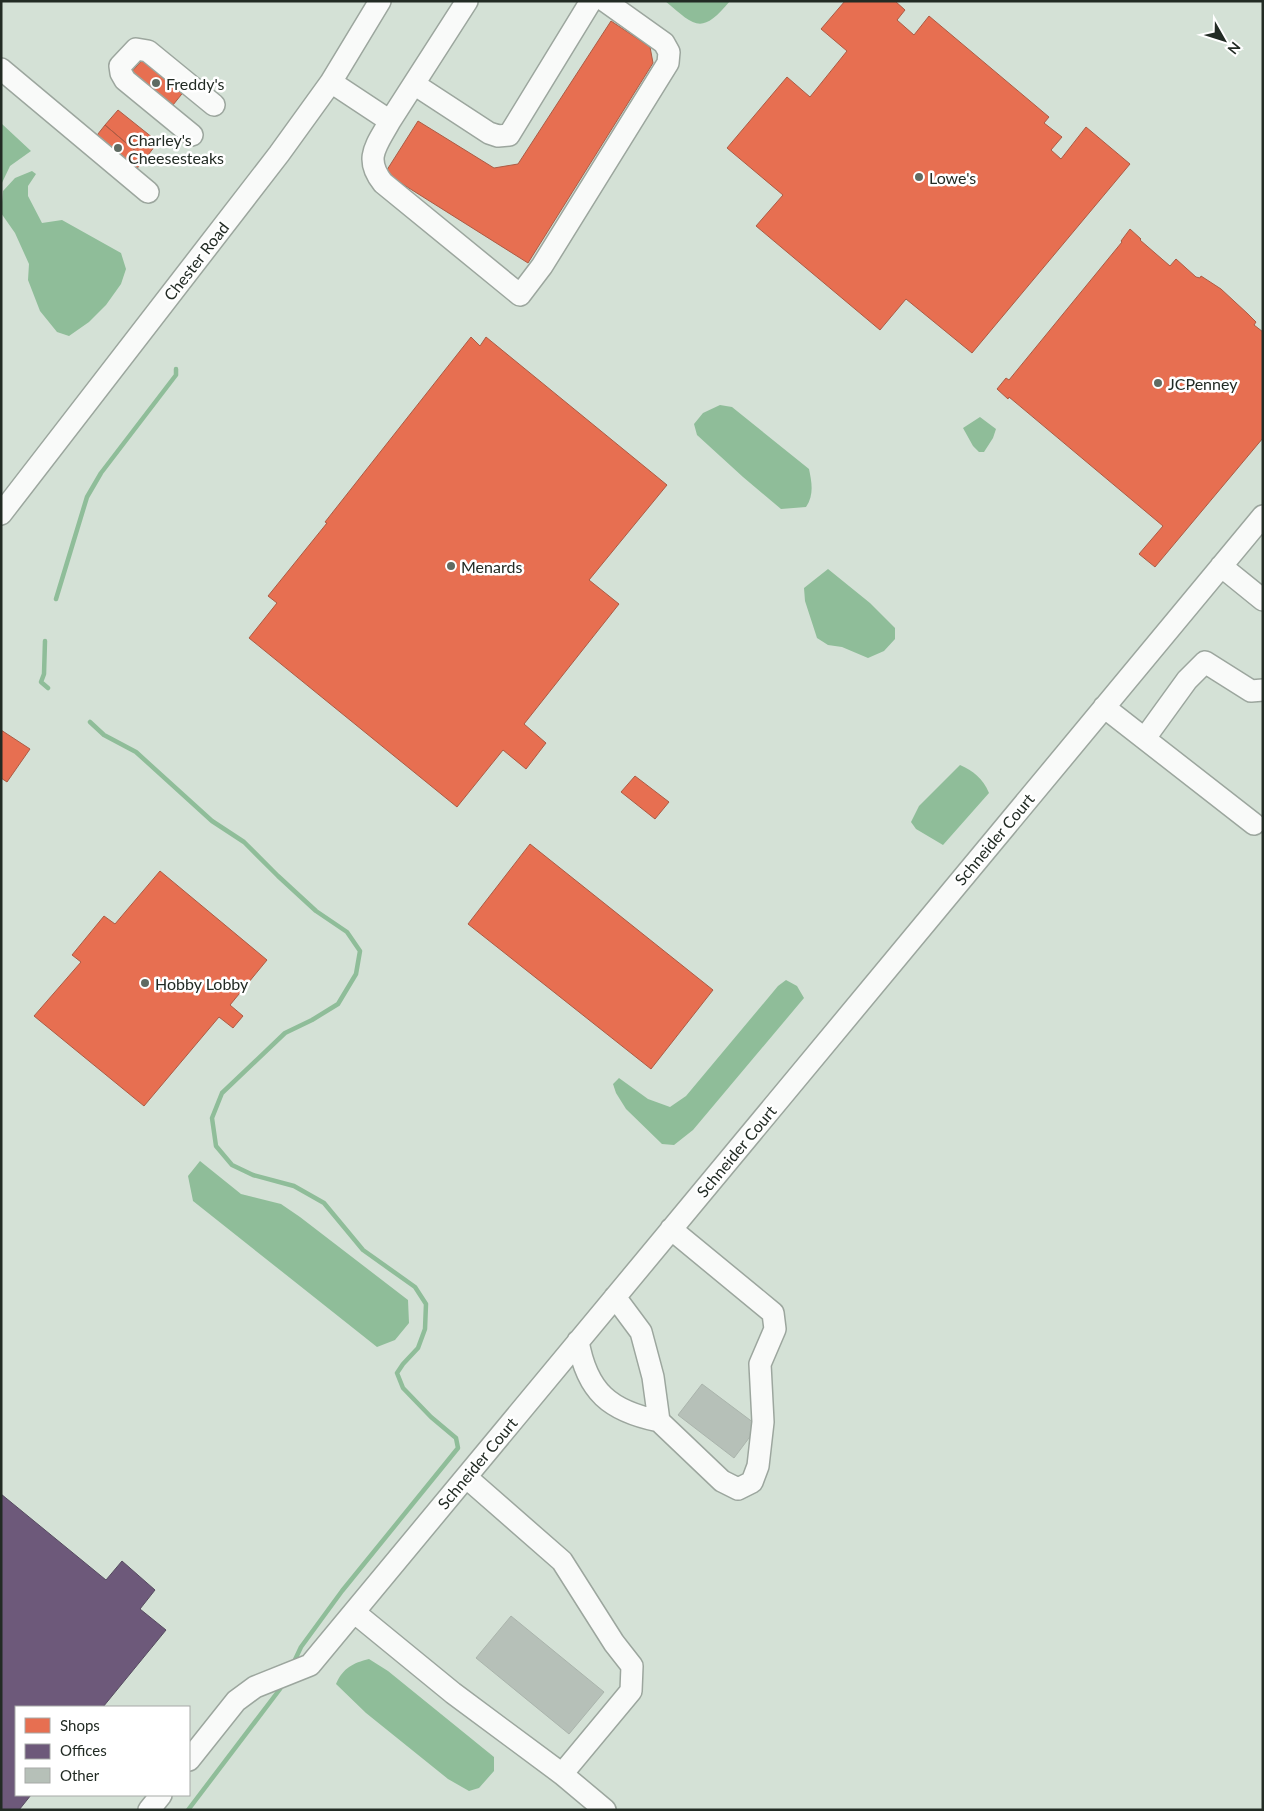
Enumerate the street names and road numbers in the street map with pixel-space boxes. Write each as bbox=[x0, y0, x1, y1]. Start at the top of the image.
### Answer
street label: Chester Road bbox=[160, 218, 232, 304]
street label: Schneider Court bbox=[950, 789, 1038, 889]
street label: Schneider Court bbox=[692, 1101, 780, 1201]
street label: Schneider Court bbox=[433, 1413, 521, 1513]

